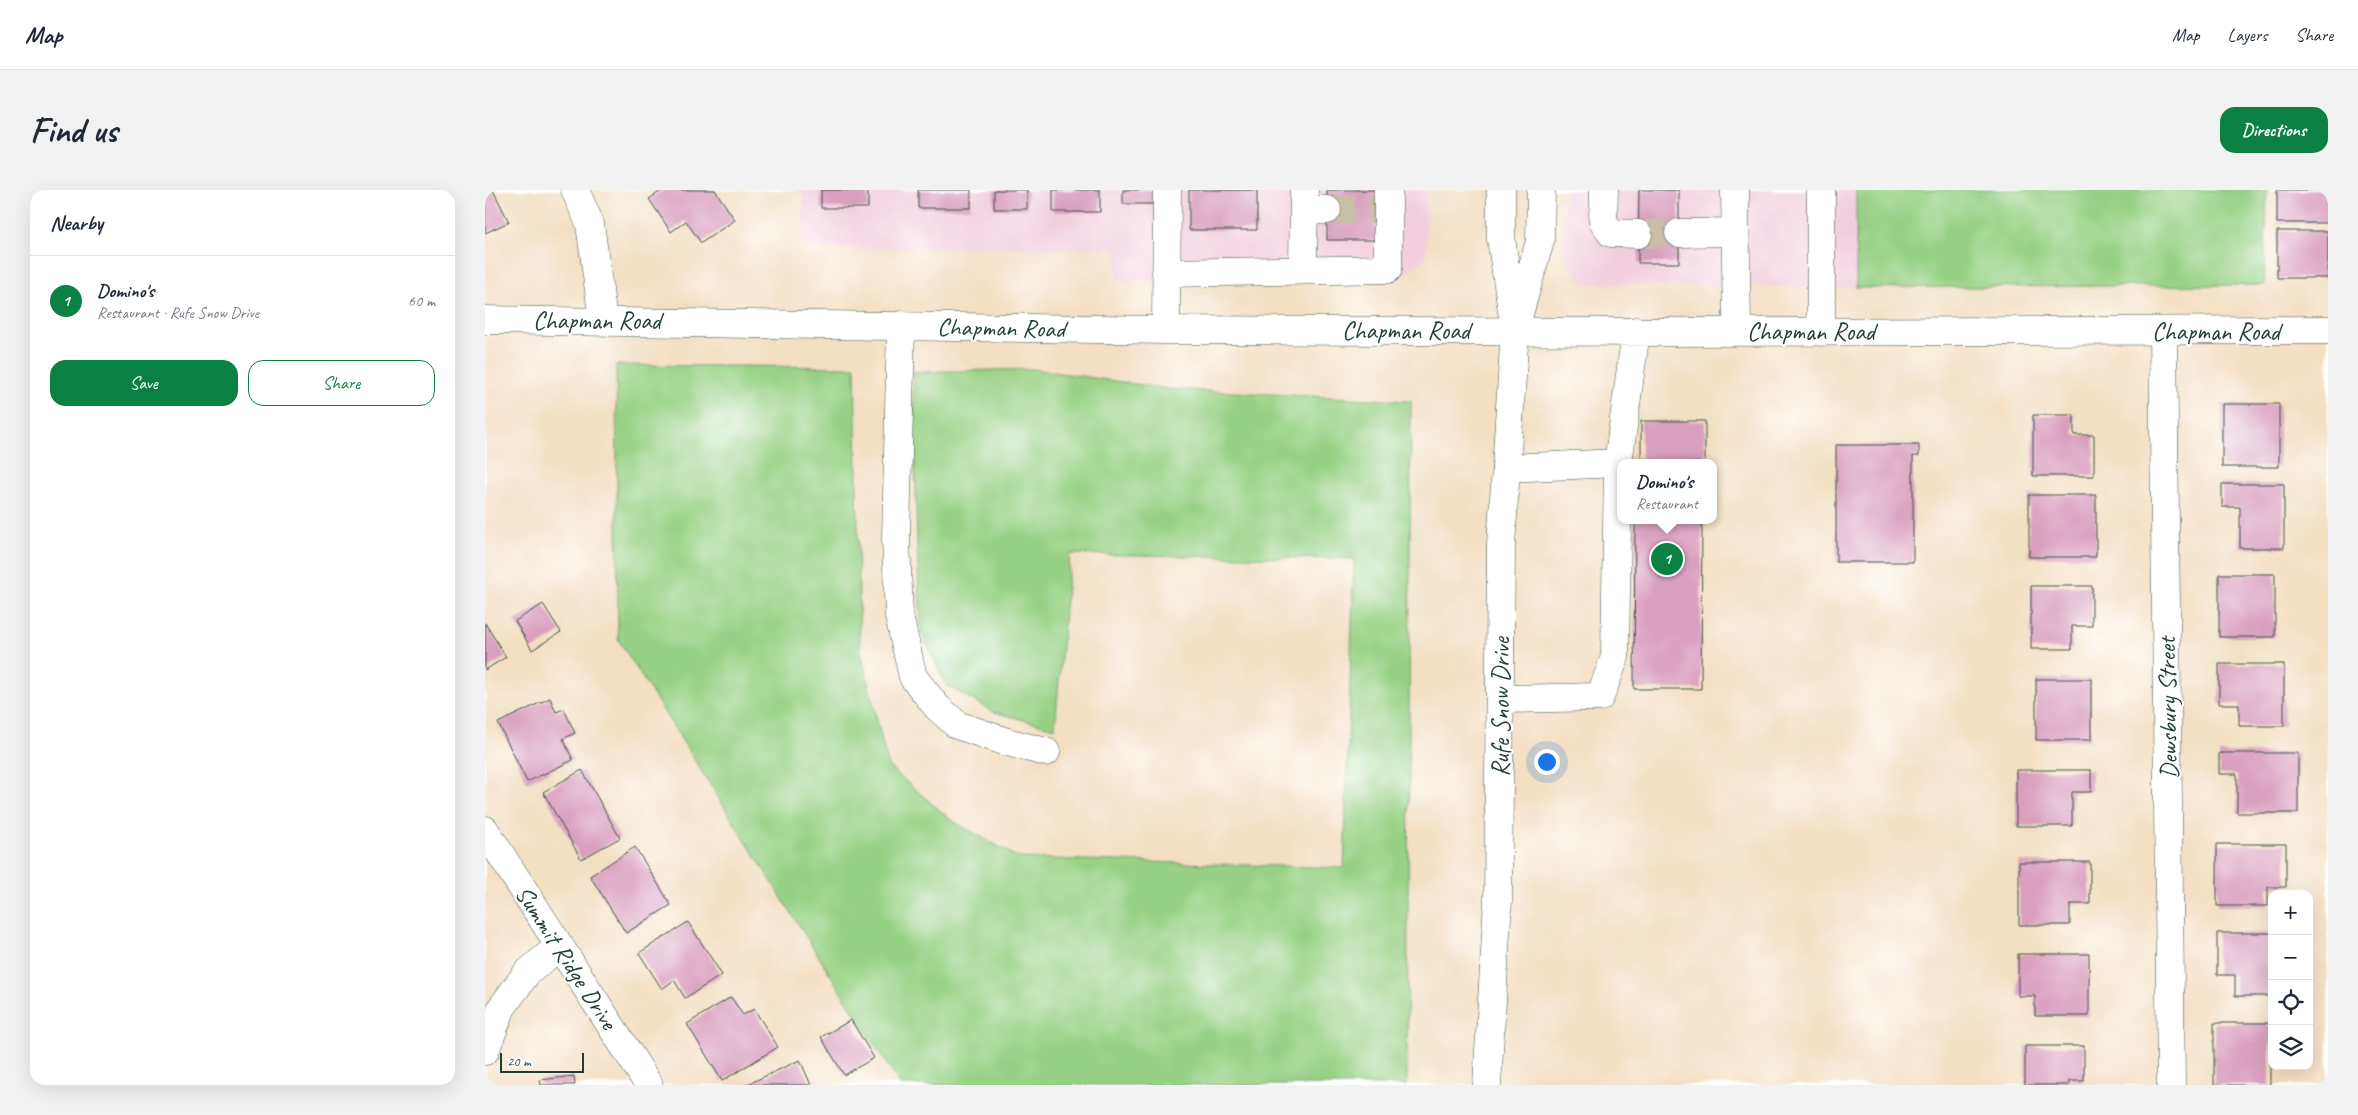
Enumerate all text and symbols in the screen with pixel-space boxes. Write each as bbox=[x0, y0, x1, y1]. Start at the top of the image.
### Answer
text: Map bbox=[25, 20, 62, 50]
text: Map bbox=[2172, 24, 2200, 46]
text: Layers bbox=[2228, 24, 2267, 46]
text: Share bbox=[2295, 24, 2333, 46]
button: Directions bbox=[2220, 107, 2328, 153]
text: Find us bbox=[30, 108, 117, 153]
text: Nearby bbox=[50, 210, 103, 236]
text: Domino's bbox=[97, 279, 154, 303]
text: 1 bbox=[62, 291, 70, 311]
text: 60 m bbox=[408, 291, 435, 311]
text: Restaurant · Rufe Snow Drive bbox=[97, 303, 259, 323]
street label: Chapman Road bbox=[533, 305, 665, 337]
street label: Chapman Road bbox=[937, 311, 1069, 345]
street label: Chapman Road bbox=[1342, 315, 1474, 347]
street label: Chapman Road bbox=[1747, 316, 1879, 348]
street label: Chapman Road bbox=[2152, 316, 2284, 348]
button: Save bbox=[50, 360, 238, 406]
button: Share bbox=[248, 360, 435, 406]
popup bbox=[1617, 459, 1717, 524]
text: Domino's bbox=[1636, 470, 1693, 494]
text: Restaurant bbox=[1636, 494, 1698, 514]
pin: 1 bbox=[1651, 540, 1683, 578]
street label: Dewsbury Street bbox=[2151, 634, 2185, 779]
street label: Rufe Snow Drive bbox=[1485, 635, 1517, 777]
your location bbox=[1534, 749, 1560, 775]
street label: Summit Ridge Drive bbox=[508, 880, 625, 1037]
map controls bbox=[2268, 890, 2313, 1070]
button: + bbox=[2268, 890, 2313, 935]
button: − bbox=[2268, 935, 2313, 980]
button: locate bbox=[2268, 980, 2313, 1025]
button: layers bbox=[2268, 1025, 2313, 1070]
scale bar bbox=[500, 1050, 584, 1073]
text: 20 m bbox=[507, 1053, 531, 1070]

